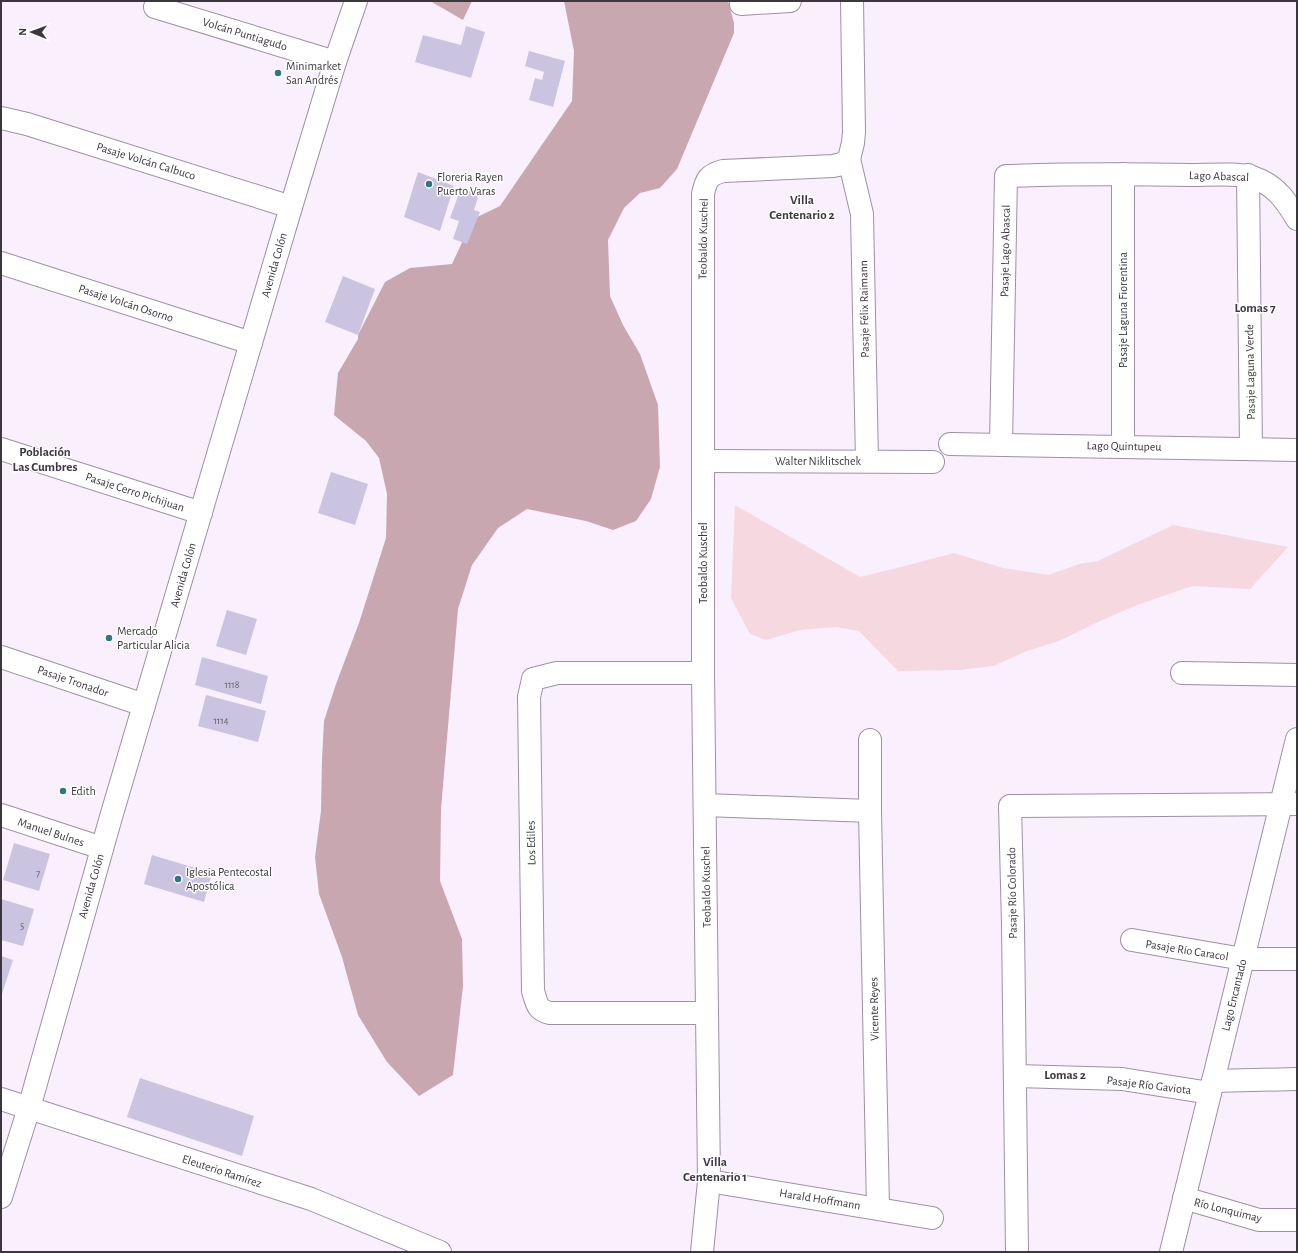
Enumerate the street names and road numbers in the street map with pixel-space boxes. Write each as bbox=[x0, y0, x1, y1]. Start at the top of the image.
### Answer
street label: Volcán Puntiagudo bbox=[201, 15, 289, 53]
street label: Pasaje Volcán Calbuco bbox=[95, 140, 197, 183]
street label: Lago Abascal bbox=[1189, 169, 1249, 183]
street label: Teobaldo Kuschel bbox=[696, 198, 710, 280]
street label: Pasaje Lago Abascal bbox=[998, 205, 1013, 297]
street label: Avenida Colón bbox=[259, 231, 289, 299]
street label: Pasaje Laguna Fiorentina bbox=[1117, 251, 1130, 368]
street label: Pasaje Félix Raimann bbox=[857, 260, 872, 358]
street label: Pasaje Volcán Osorno bbox=[77, 282, 175, 325]
street label: Pasaje Laguna Verde bbox=[1243, 324, 1258, 420]
street label: Lago Quintupeu bbox=[1086, 439, 1162, 454]
street label: Walter Niklitschek bbox=[775, 455, 862, 467]
street label: Pasaje Cerro Pichijuan bbox=[84, 470, 186, 515]
street label: Teobaldo Kuschel bbox=[697, 522, 709, 604]
street label: Avenida Colón bbox=[168, 541, 198, 609]
street label: Pasaje Tronador bbox=[36, 663, 110, 700]
street label: Manuel Bulnes bbox=[16, 816, 86, 848]
street label: Los Ediles bbox=[525, 821, 537, 865]
street label: Teobaldo Kuschel bbox=[699, 846, 713, 928]
street label: Pasaje Río Colorado bbox=[1005, 847, 1020, 939]
street label: Avenida Colón bbox=[76, 852, 106, 920]
street label: Pasaje Río Caracol bbox=[1144, 938, 1229, 963]
street label: Lago Encantado bbox=[1219, 958, 1249, 1032]
street label: Vicente Reyes bbox=[867, 977, 882, 1041]
street label: Pasaje Río Gaviota bbox=[1106, 1074, 1193, 1097]
street label: Eleuterio Ramírez bbox=[181, 1152, 263, 1190]
street label: Harald Hoffmann bbox=[779, 1187, 861, 1211]
street label: Río Lonquimay bbox=[1193, 1196, 1263, 1225]

